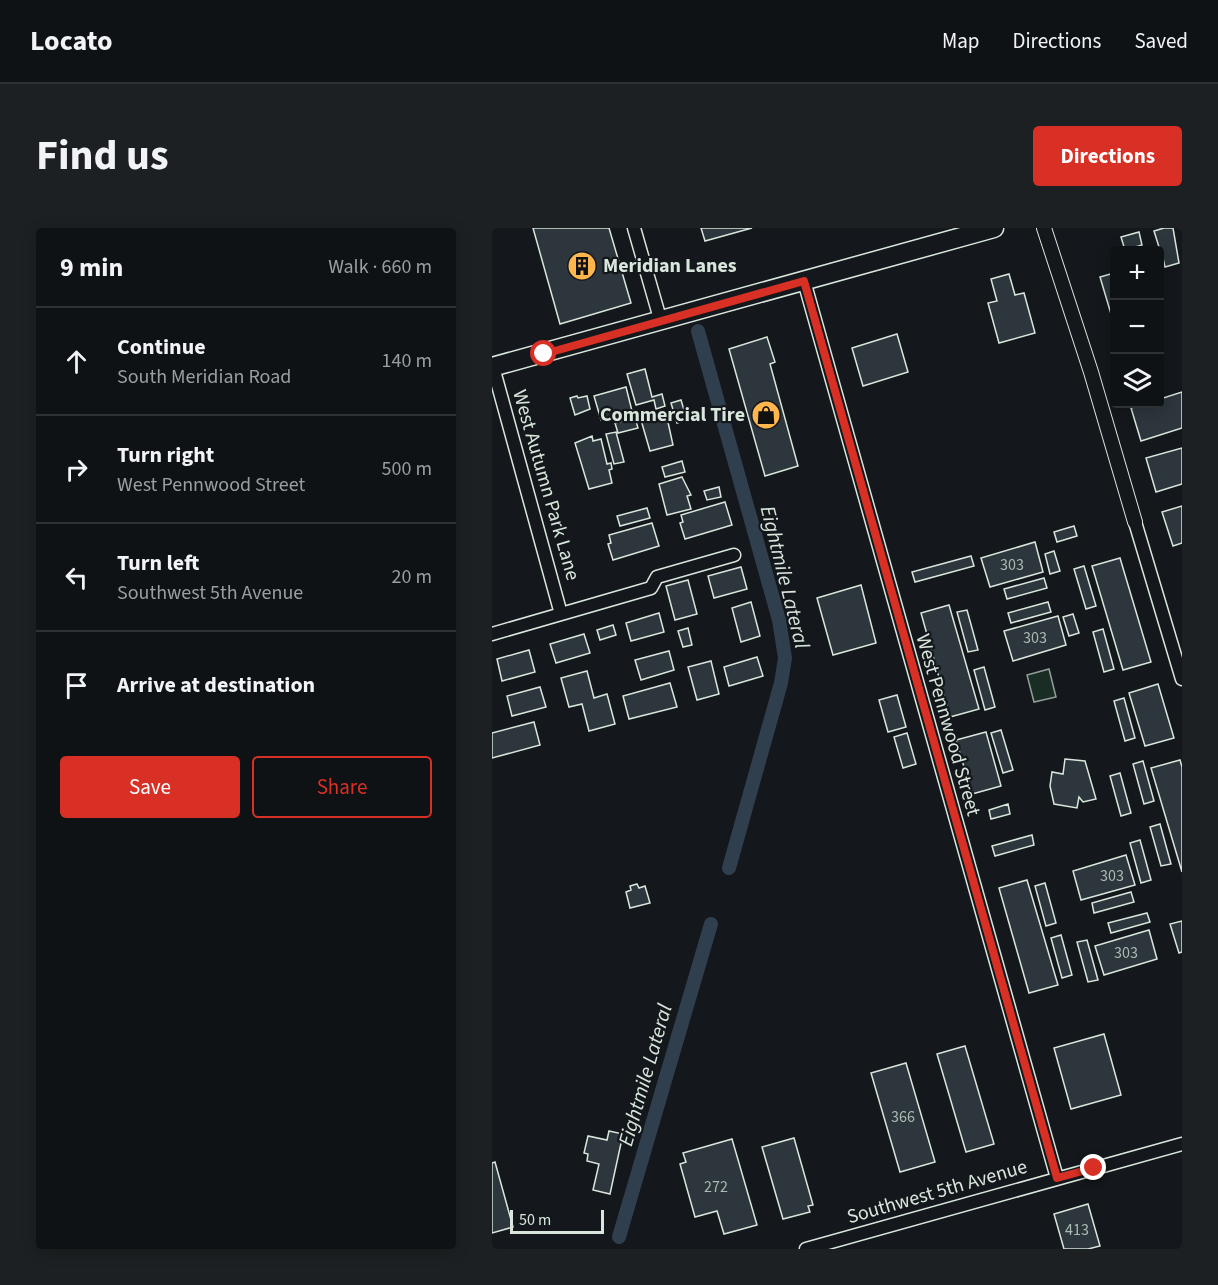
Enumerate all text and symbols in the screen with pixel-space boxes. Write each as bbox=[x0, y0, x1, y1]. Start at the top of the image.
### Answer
text: Locato bbox=[30, 21, 112, 61]
text: Map bbox=[942, 26, 980, 56]
text: Directions bbox=[1013, 26, 1101, 56]
text: Saved bbox=[1134, 26, 1188, 56]
text: Find us bbox=[36, 126, 169, 186]
button: Directions bbox=[1033, 126, 1182, 186]
map controls bbox=[1110, 246, 1164, 408]
button: + bbox=[1110, 246, 1164, 300]
text: 9 min bbox=[60, 249, 123, 286]
building icon: Meridian Lanes bbox=[566, 250, 598, 282]
place label: Meridian Lanes bbox=[603, 252, 737, 280]
text: Walk · 660 m bbox=[328, 253, 432, 281]
button: − bbox=[1110, 300, 1164, 354]
text: Continue bbox=[117, 331, 206, 363]
route start bbox=[530, 340, 556, 366]
icon: ahead bbox=[60, 345, 93, 378]
text: 140 m bbox=[382, 347, 432, 375]
button: layers bbox=[1110, 354, 1164, 408]
text: South Meridian Road bbox=[117, 363, 291, 391]
street label: West Autumn Park Lane bbox=[505, 386, 587, 584]
shop icon: Commercial Tire bbox=[750, 399, 782, 431]
place label: Commercial Tire bbox=[600, 401, 745, 429]
text: Turn right bbox=[117, 439, 214, 471]
icon: right bbox=[60, 453, 93, 486]
text: 500 m bbox=[382, 455, 432, 483]
text: West Pennwood Street bbox=[117, 471, 305, 499]
water label: Eightmile Lateral bbox=[753, 502, 817, 652]
text: Turn left bbox=[117, 547, 199, 579]
house number: 303 bbox=[1000, 554, 1024, 576]
icon: left bbox=[60, 561, 93, 594]
text: 20 m bbox=[392, 563, 432, 591]
text: Southwest 5th Avenue bbox=[117, 579, 303, 607]
house number: 303 bbox=[1023, 627, 1047, 649]
street label: West Pennwood Street bbox=[909, 631, 987, 820]
icon: arrive bbox=[60, 669, 93, 702]
text: Arrive at destination bbox=[117, 669, 315, 701]
button: Save bbox=[60, 756, 240, 818]
button: Share bbox=[252, 756, 432, 818]
house number: 303 bbox=[1100, 865, 1124, 887]
house number: 303 bbox=[1114, 942, 1138, 964]
water label: Eightmile Lateral bbox=[610, 1000, 680, 1150]
house number: 366 bbox=[891, 1106, 915, 1128]
street label: Southwest 5th Avenue bbox=[844, 1153, 1030, 1231]
route end bbox=[1080, 1154, 1106, 1180]
house number: 272 bbox=[704, 1176, 728, 1198]
scale bar bbox=[510, 1207, 604, 1234]
text: 50 m bbox=[519, 1209, 551, 1231]
house number: 413 bbox=[1065, 1219, 1089, 1241]

